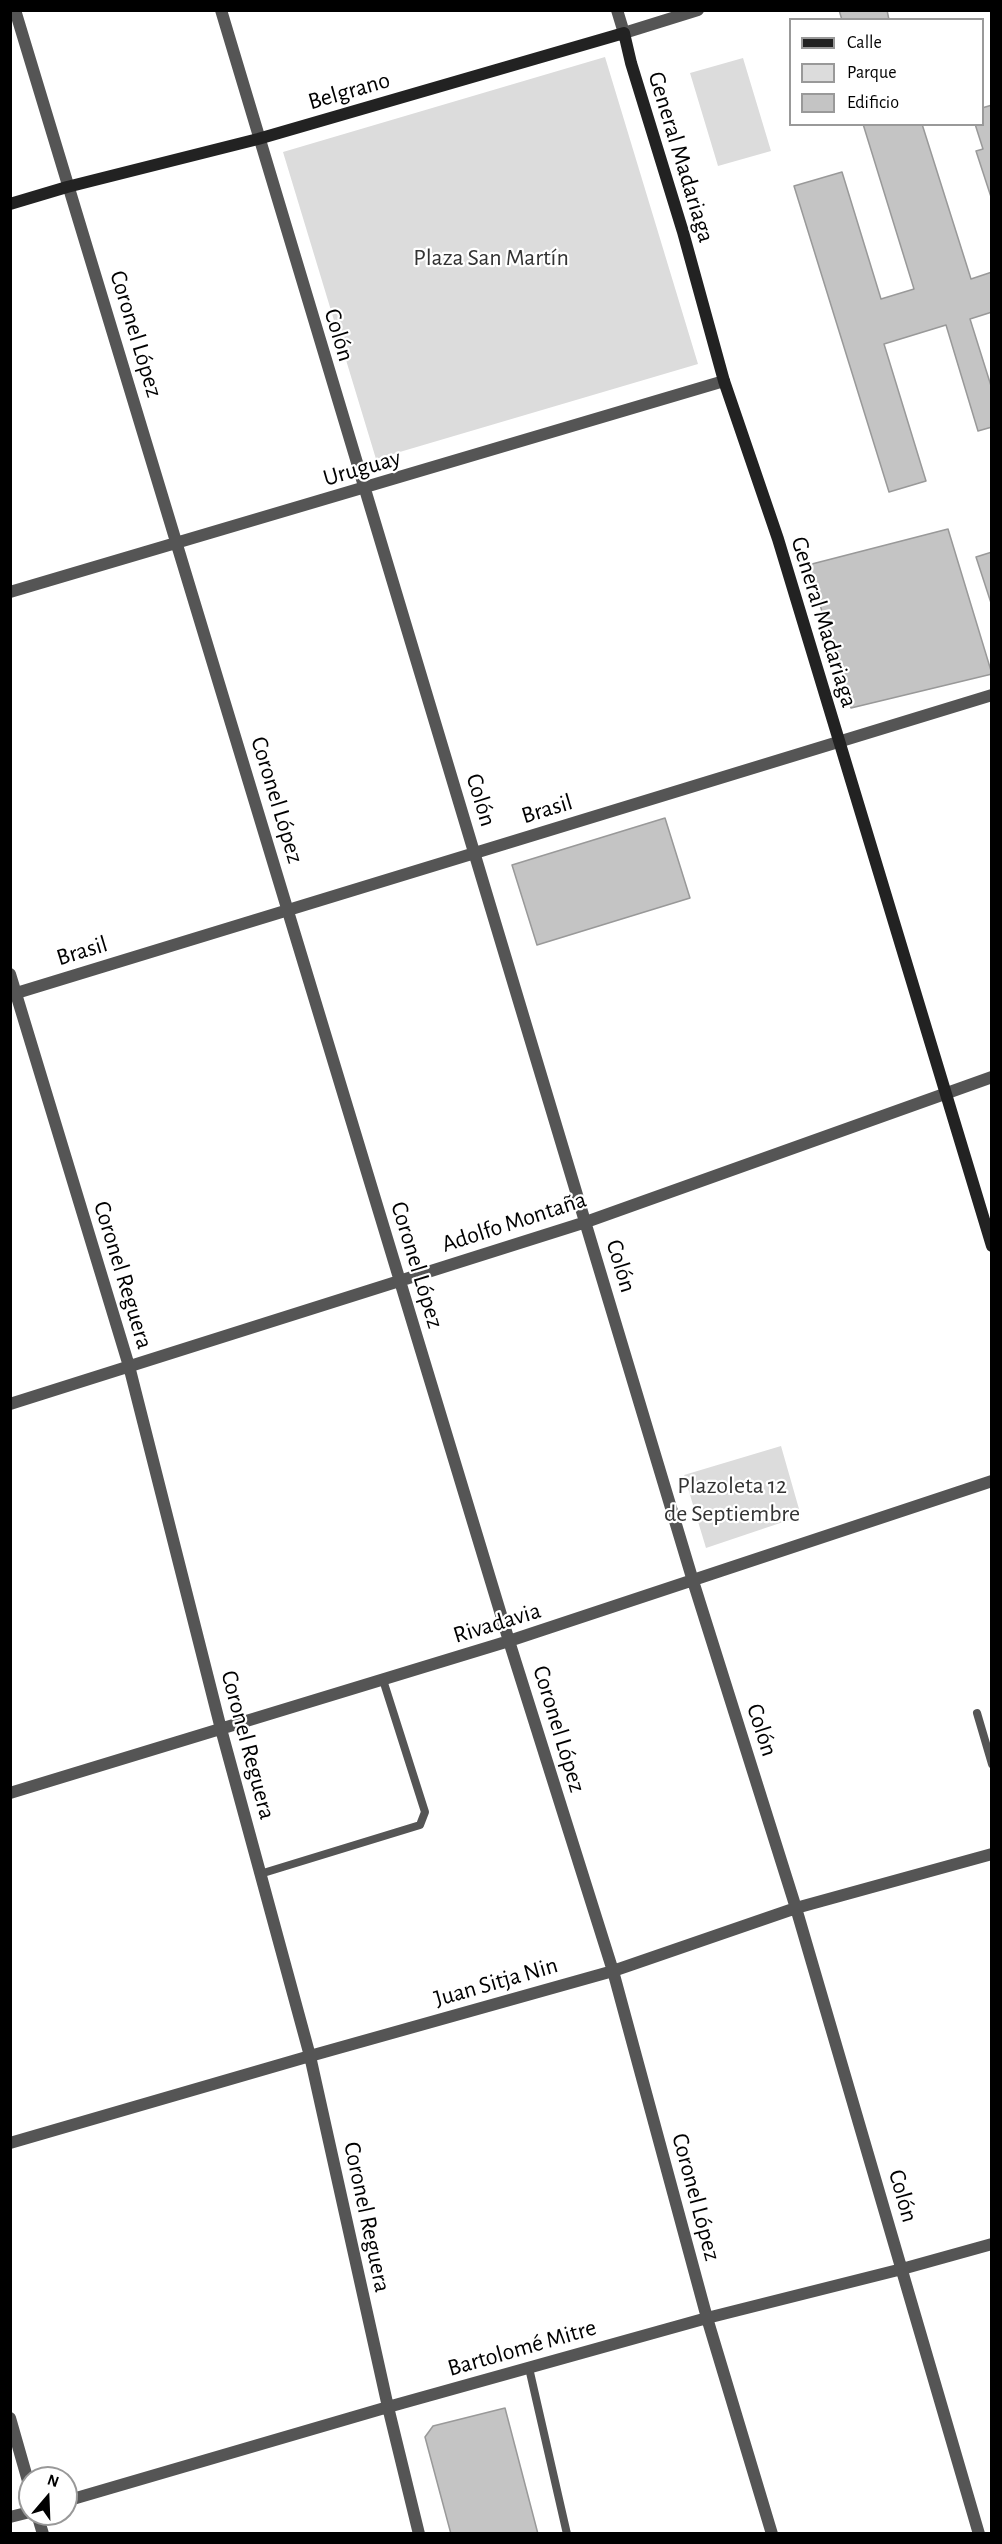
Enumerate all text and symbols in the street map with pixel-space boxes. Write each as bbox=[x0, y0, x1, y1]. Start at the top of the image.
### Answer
legend bbox=[789, 18, 984, 126]
text: Calle bbox=[847, 34, 882, 52]
text: Parque bbox=[847, 64, 896, 82]
street label: Belgrano bbox=[305, 66, 393, 116]
street label: General Madariaga bbox=[641, 68, 721, 246]
text: Edificio bbox=[847, 94, 899, 112]
park label: Plaza San Martín bbox=[413, 244, 569, 272]
street label: Coronel López bbox=[103, 267, 169, 401]
street label: Colón bbox=[317, 305, 361, 365]
street label: Uruguay bbox=[320, 443, 404, 493]
street label: General Madariaga bbox=[784, 533, 864, 711]
street label: Coronel López bbox=[244, 733, 310, 867]
street label: Colón bbox=[459, 770, 503, 830]
street label: Brasil bbox=[518, 788, 576, 830]
street label: Brasil bbox=[53, 930, 111, 972]
street label: Adolfo Montaña bbox=[438, 1185, 590, 1259]
street label: Coronel Reguera bbox=[87, 1198, 159, 1352]
street label: Coronel López bbox=[384, 1198, 450, 1332]
street label: Colón bbox=[599, 1236, 643, 1296]
park label: Plazoleta 12 de Septiembre bbox=[664, 1472, 800, 1528]
street label: Rivadavia bbox=[450, 1596, 544, 1650]
street label: Coronel López bbox=[526, 1662, 592, 1796]
street label: Coronel Reguera bbox=[214, 1667, 282, 1823]
street label: Colón bbox=[740, 1700, 784, 1760]
street label: Juan Sitja Nin bbox=[431, 1951, 561, 2013]
street label: Coronel López bbox=[665, 2130, 727, 2264]
street label: Coronel Reguera bbox=[337, 2139, 397, 2295]
street label: Colón bbox=[882, 2166, 924, 2226]
street label: Bartolomé Mitre bbox=[444, 2313, 600, 2383]
north arrow bbox=[18, 2466, 78, 2526]
text: N bbox=[45, 2471, 61, 2490]

